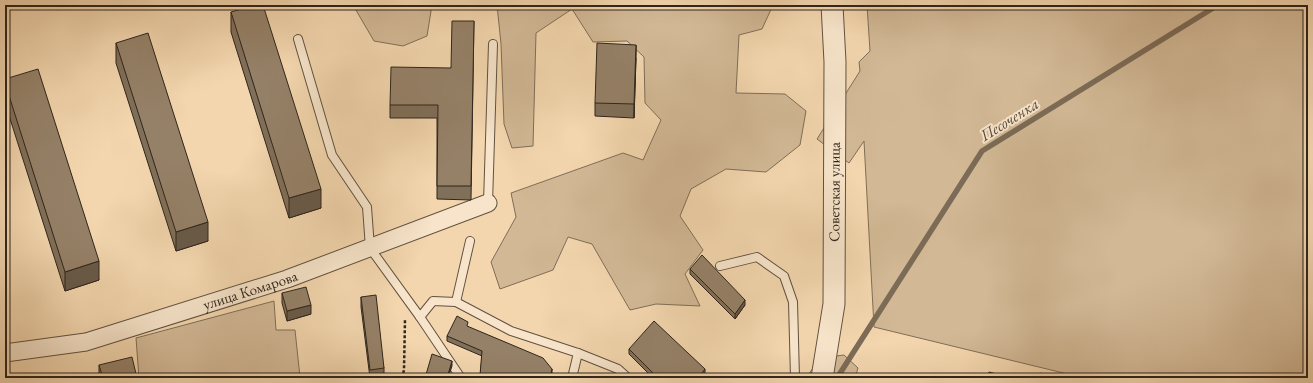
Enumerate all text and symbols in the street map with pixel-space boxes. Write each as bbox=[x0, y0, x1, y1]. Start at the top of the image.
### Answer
water label: Песоченка bbox=[975, 93, 1043, 146]
street label: Советская улица bbox=[824, 142, 844, 242]
street label: улица Комарова bbox=[201, 266, 300, 314]

